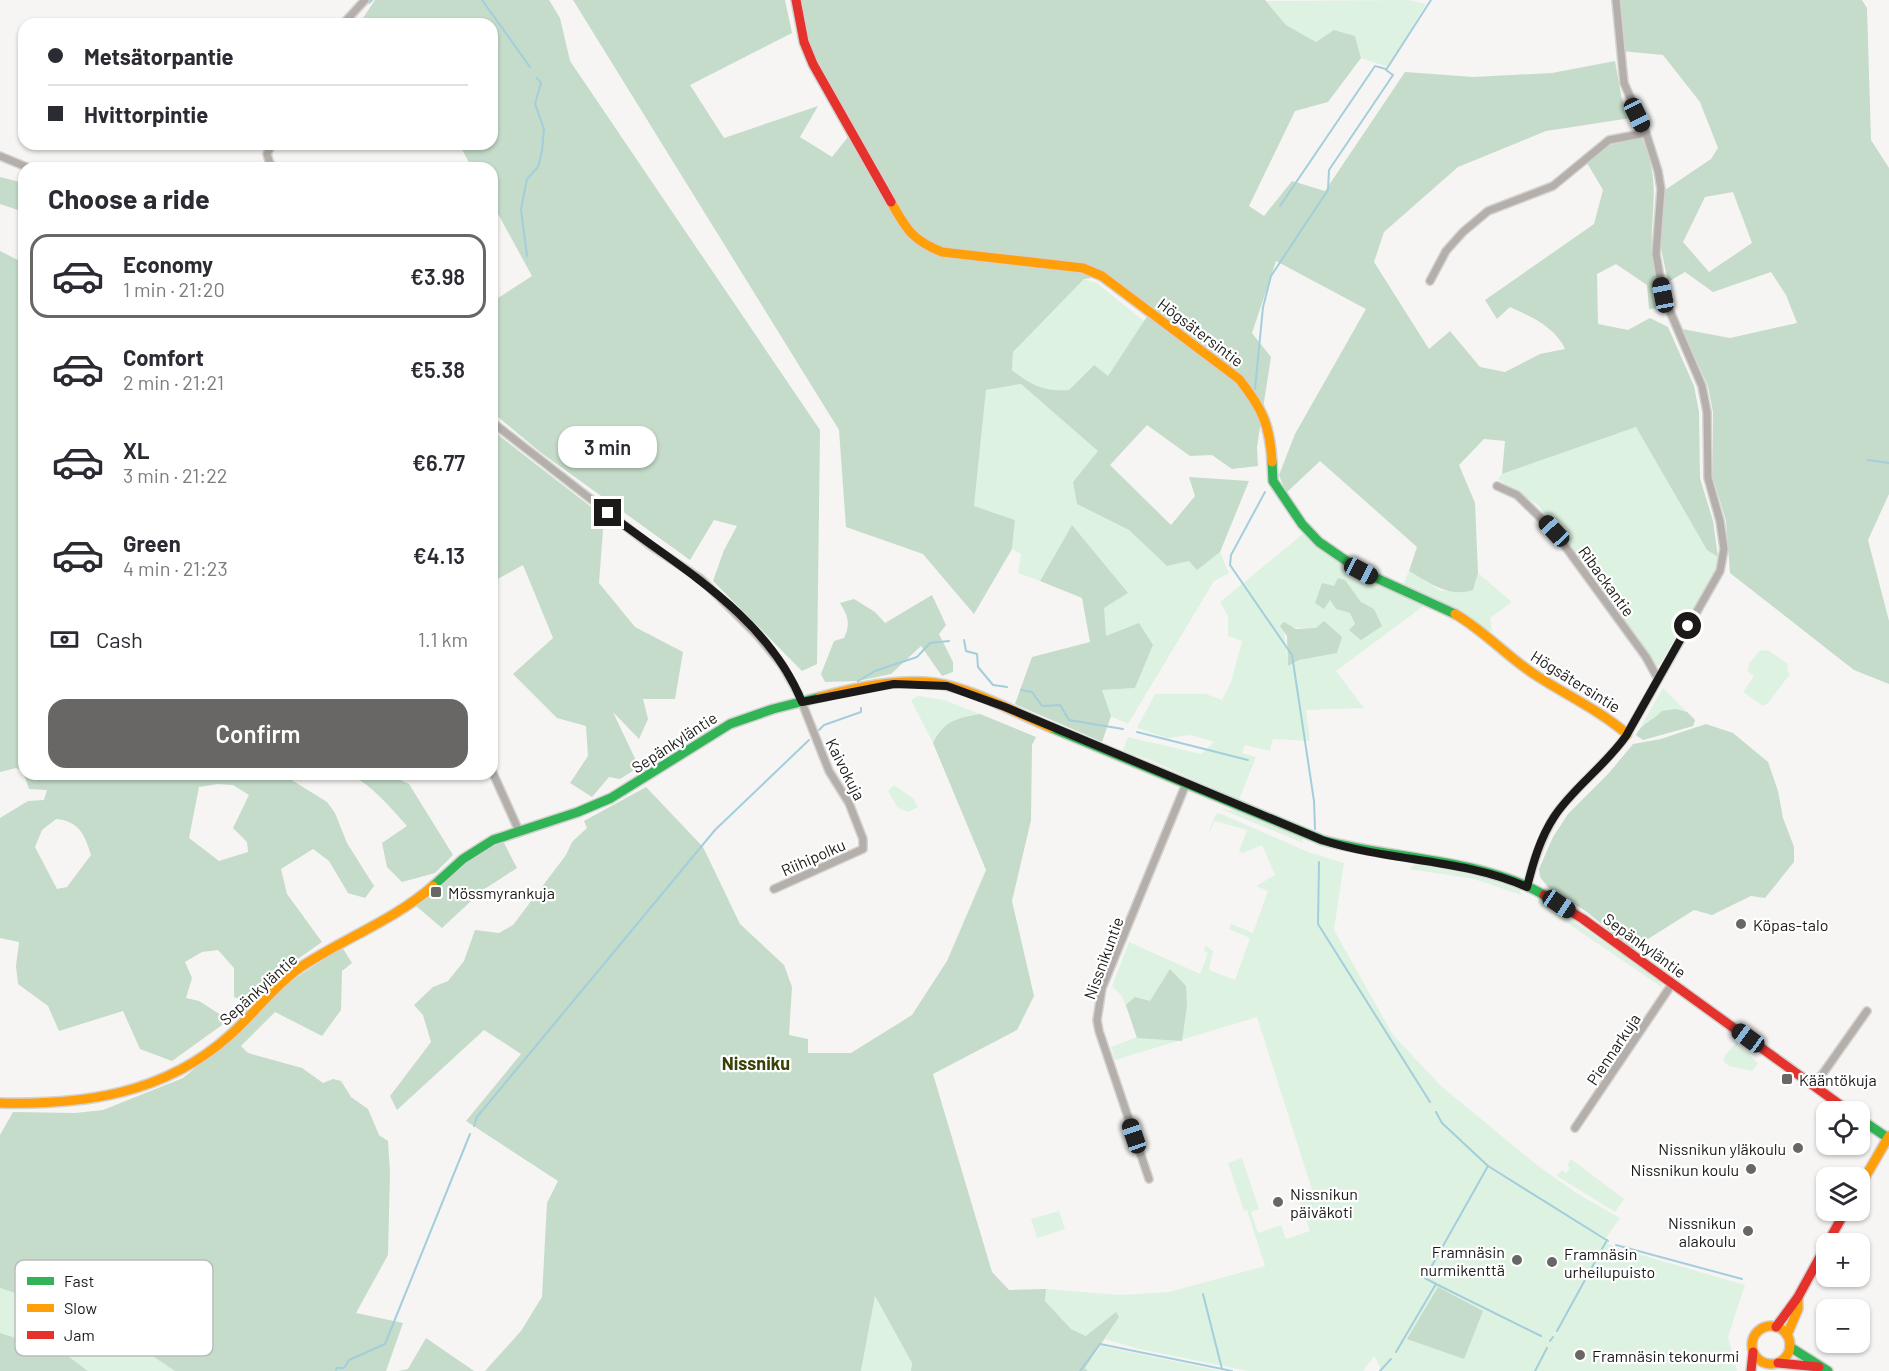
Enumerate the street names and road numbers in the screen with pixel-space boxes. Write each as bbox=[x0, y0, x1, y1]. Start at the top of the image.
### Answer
street label: Högsätersintie bbox=[1155, 294, 1247, 370]
street label: Ribackantie bbox=[1575, 542, 1639, 620]
street label: Högsätersintie bbox=[1528, 646, 1624, 716]
street label: Sepänkyläntie bbox=[628, 707, 720, 777]
street label: Kaivokuja bbox=[822, 735, 870, 803]
street label: Riihipolku bbox=[778, 834, 848, 880]
street label: Sepänkyläntie bbox=[1600, 909, 1690, 981]
street label: Nissnikuntie bbox=[1079, 914, 1127, 1002]
street label: Sepänkyläntie bbox=[215, 949, 301, 1029]
street label: Piennarkuja bbox=[1582, 1010, 1644, 1088]

